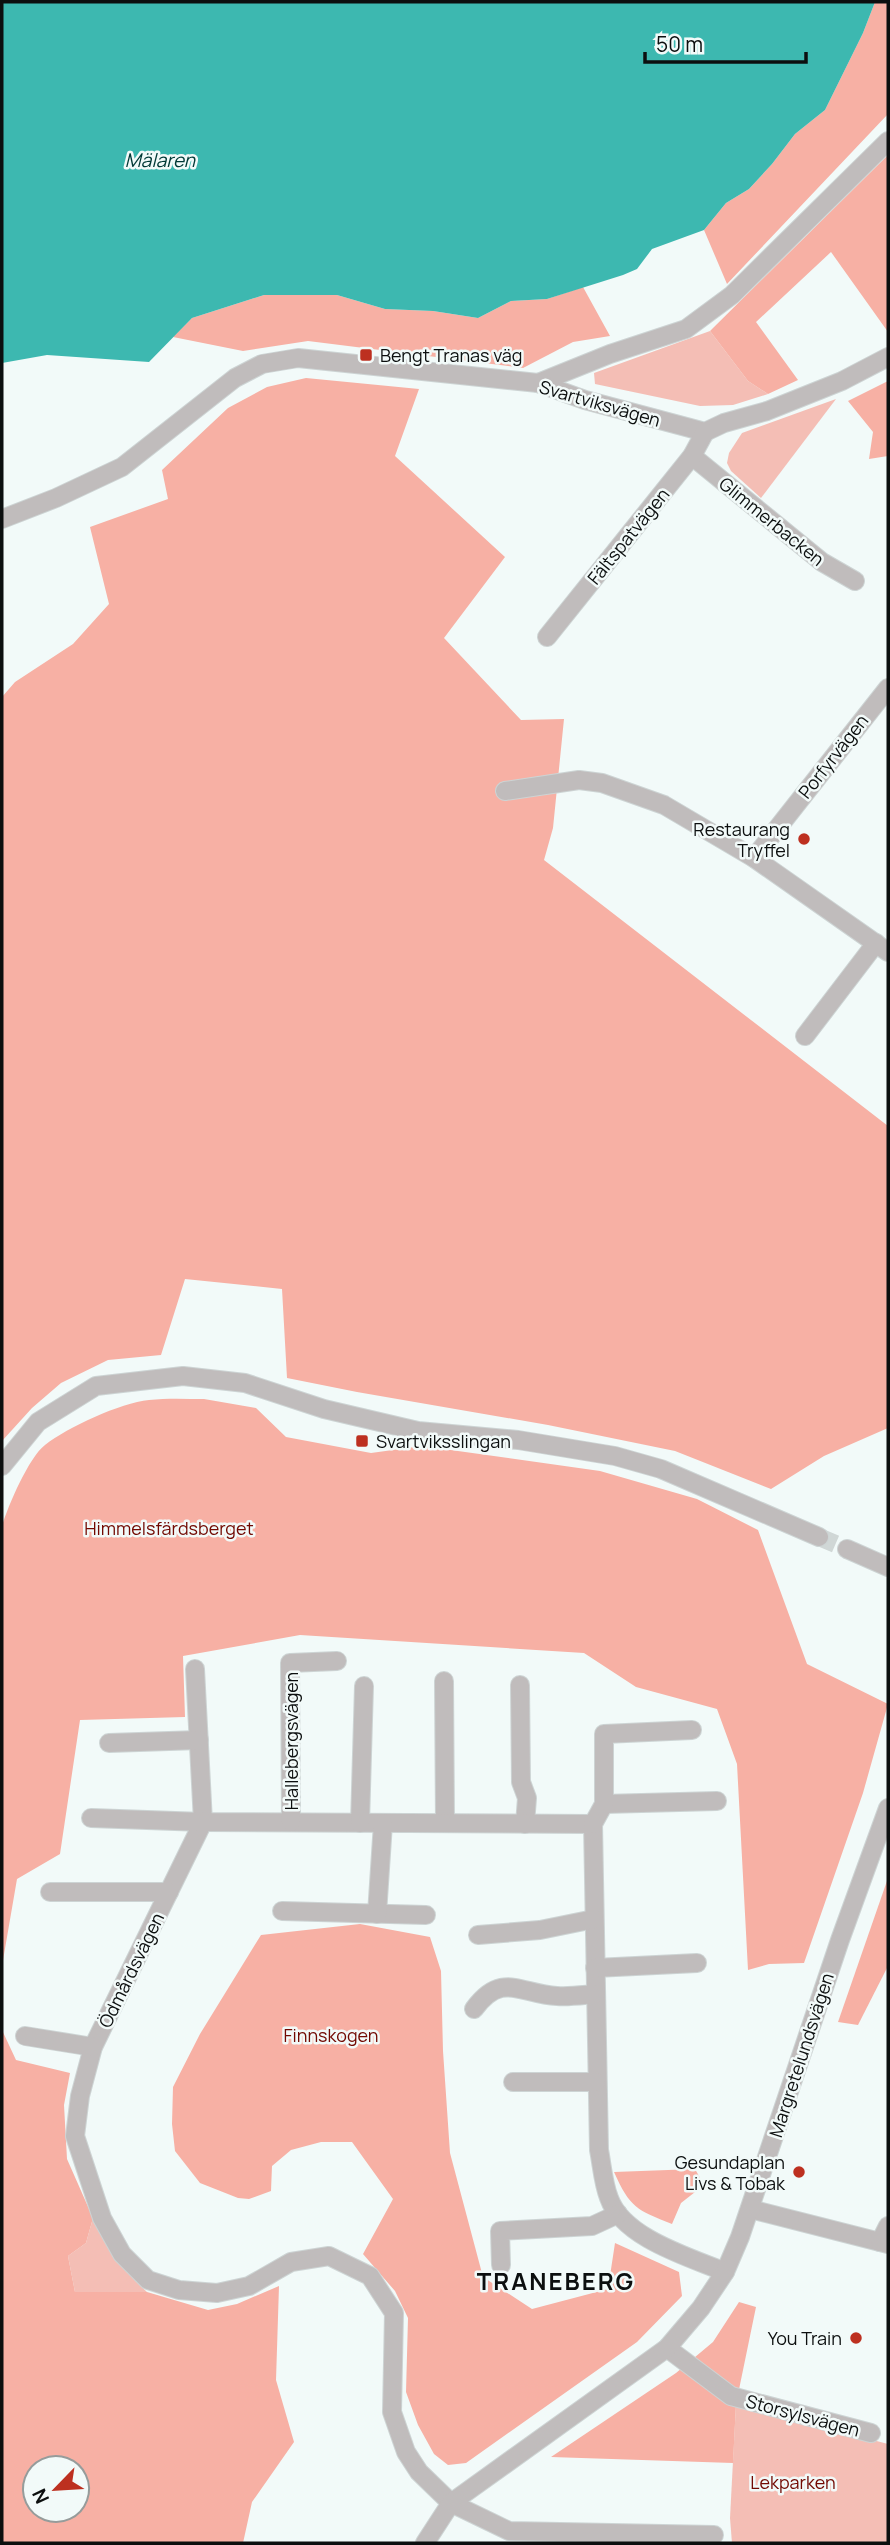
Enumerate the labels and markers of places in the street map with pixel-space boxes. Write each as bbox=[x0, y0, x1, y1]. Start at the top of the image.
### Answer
place label: Bengt Tranas väg bbox=[380, 343, 522, 367]
marker: Bengt Tranas väg bbox=[358, 347, 374, 363]
place label: Restaurang Tryffel bbox=[693, 817, 790, 862]
marker: Restaurang Tryffel bbox=[796, 831, 812, 847]
place label: Svartviksslingan bbox=[376, 1429, 511, 1453]
marker: Svartviksslingan bbox=[354, 1433, 370, 1449]
place label: Gesundaplan Livs & Tobak bbox=[675, 2150, 786, 2195]
marker: Gesundaplan Livs & Tobak bbox=[791, 2164, 807, 2180]
place label: You Train bbox=[768, 2326, 842, 2350]
marker: You Train bbox=[848, 2330, 864, 2346]

